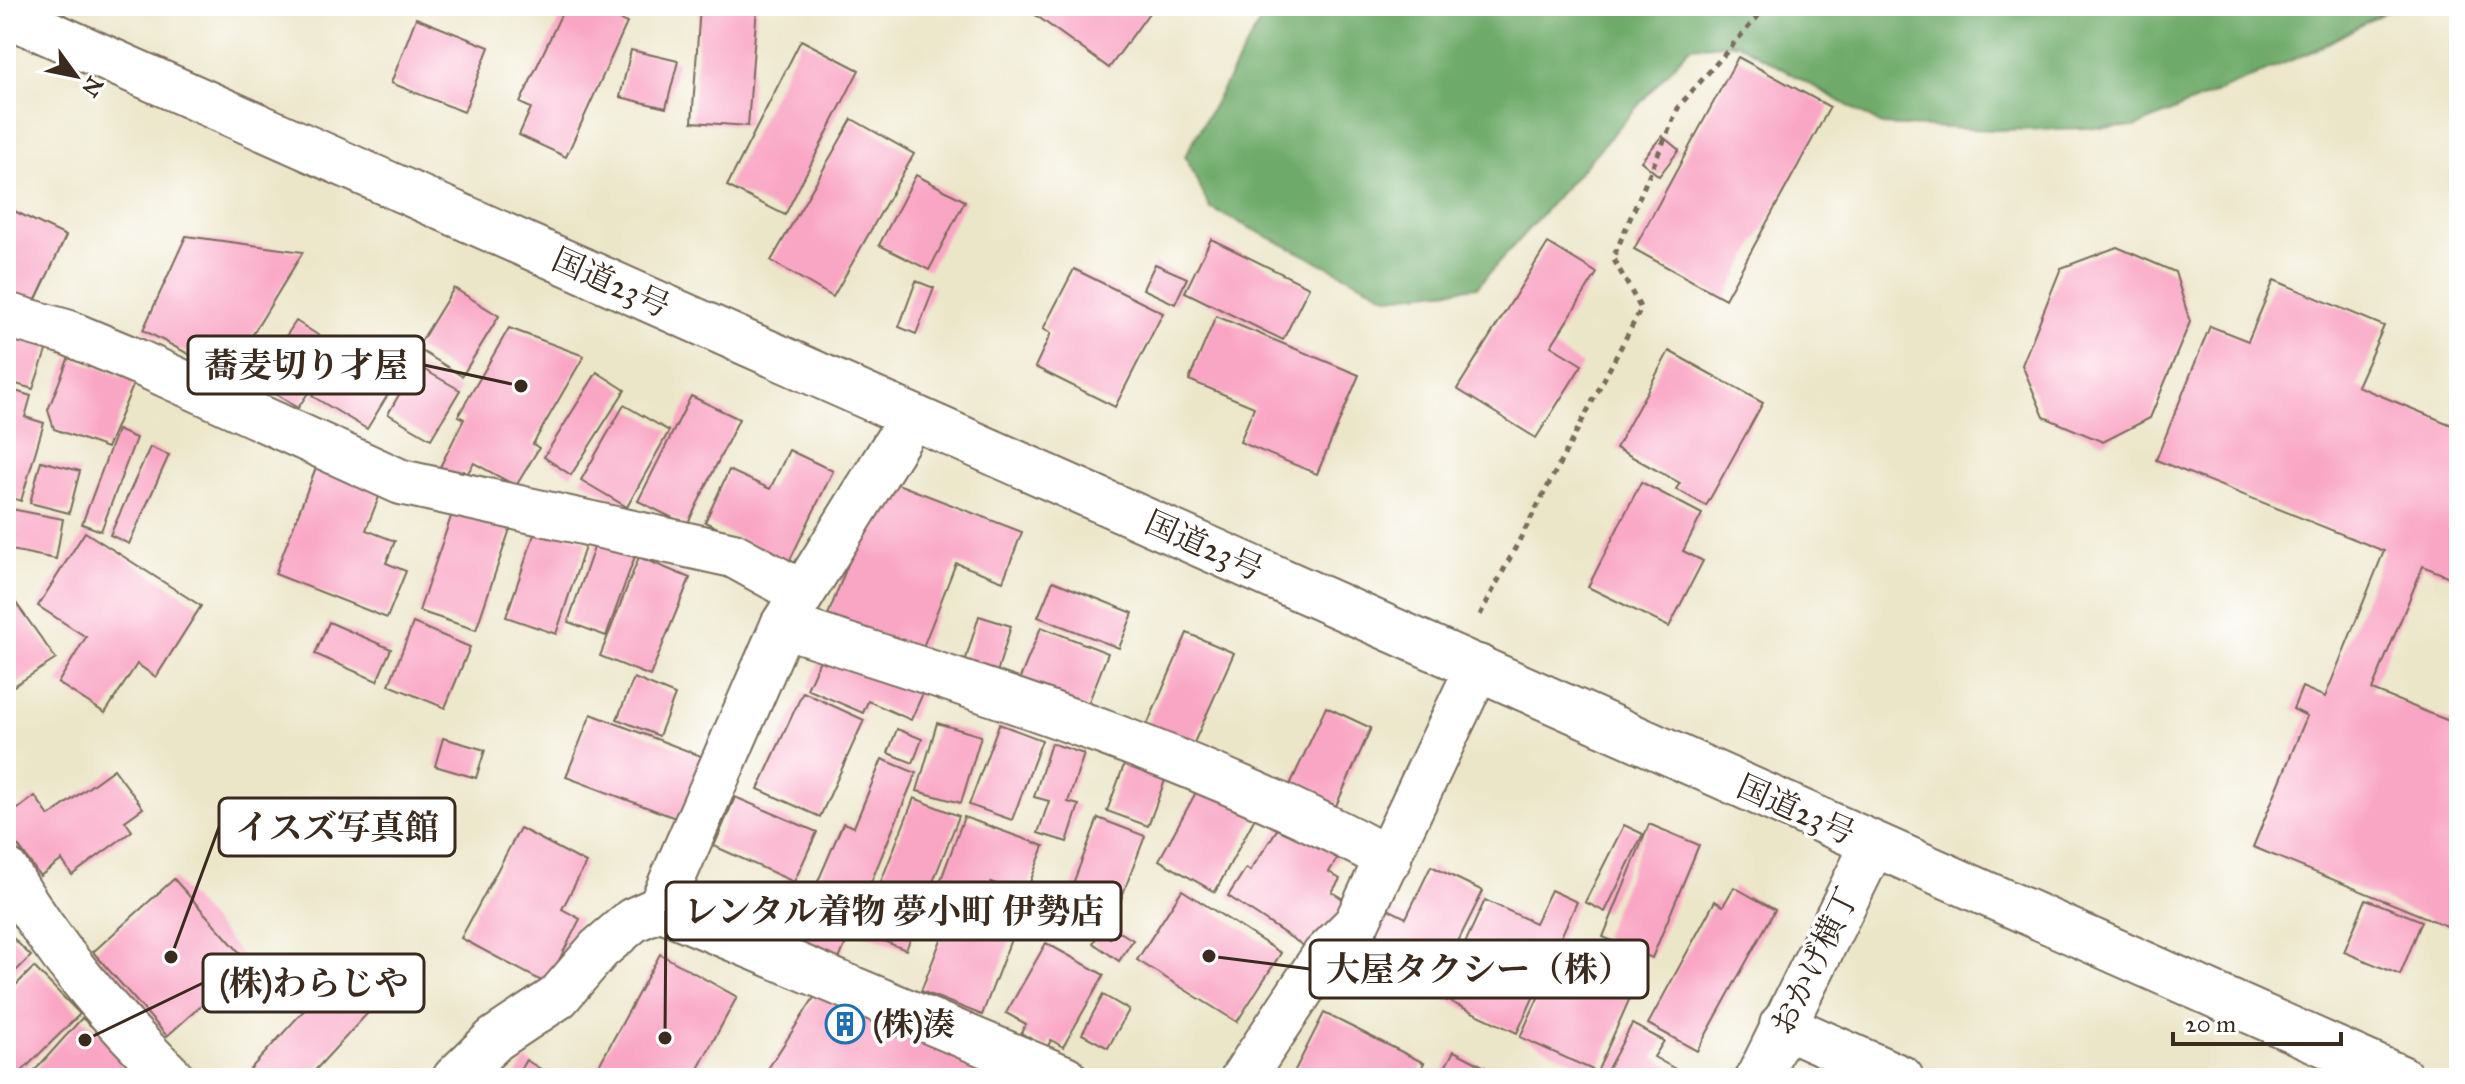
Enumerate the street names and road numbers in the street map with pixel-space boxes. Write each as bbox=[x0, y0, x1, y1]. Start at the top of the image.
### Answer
street label: 国道23号 bbox=[546, 240, 676, 326]
street label: 国道23号 bbox=[1139, 503, 1269, 589]
street label: 国道23号 bbox=[1731, 767, 1861, 853]
street label: おかげ横丁 bbox=[1762, 881, 1868, 1041]

